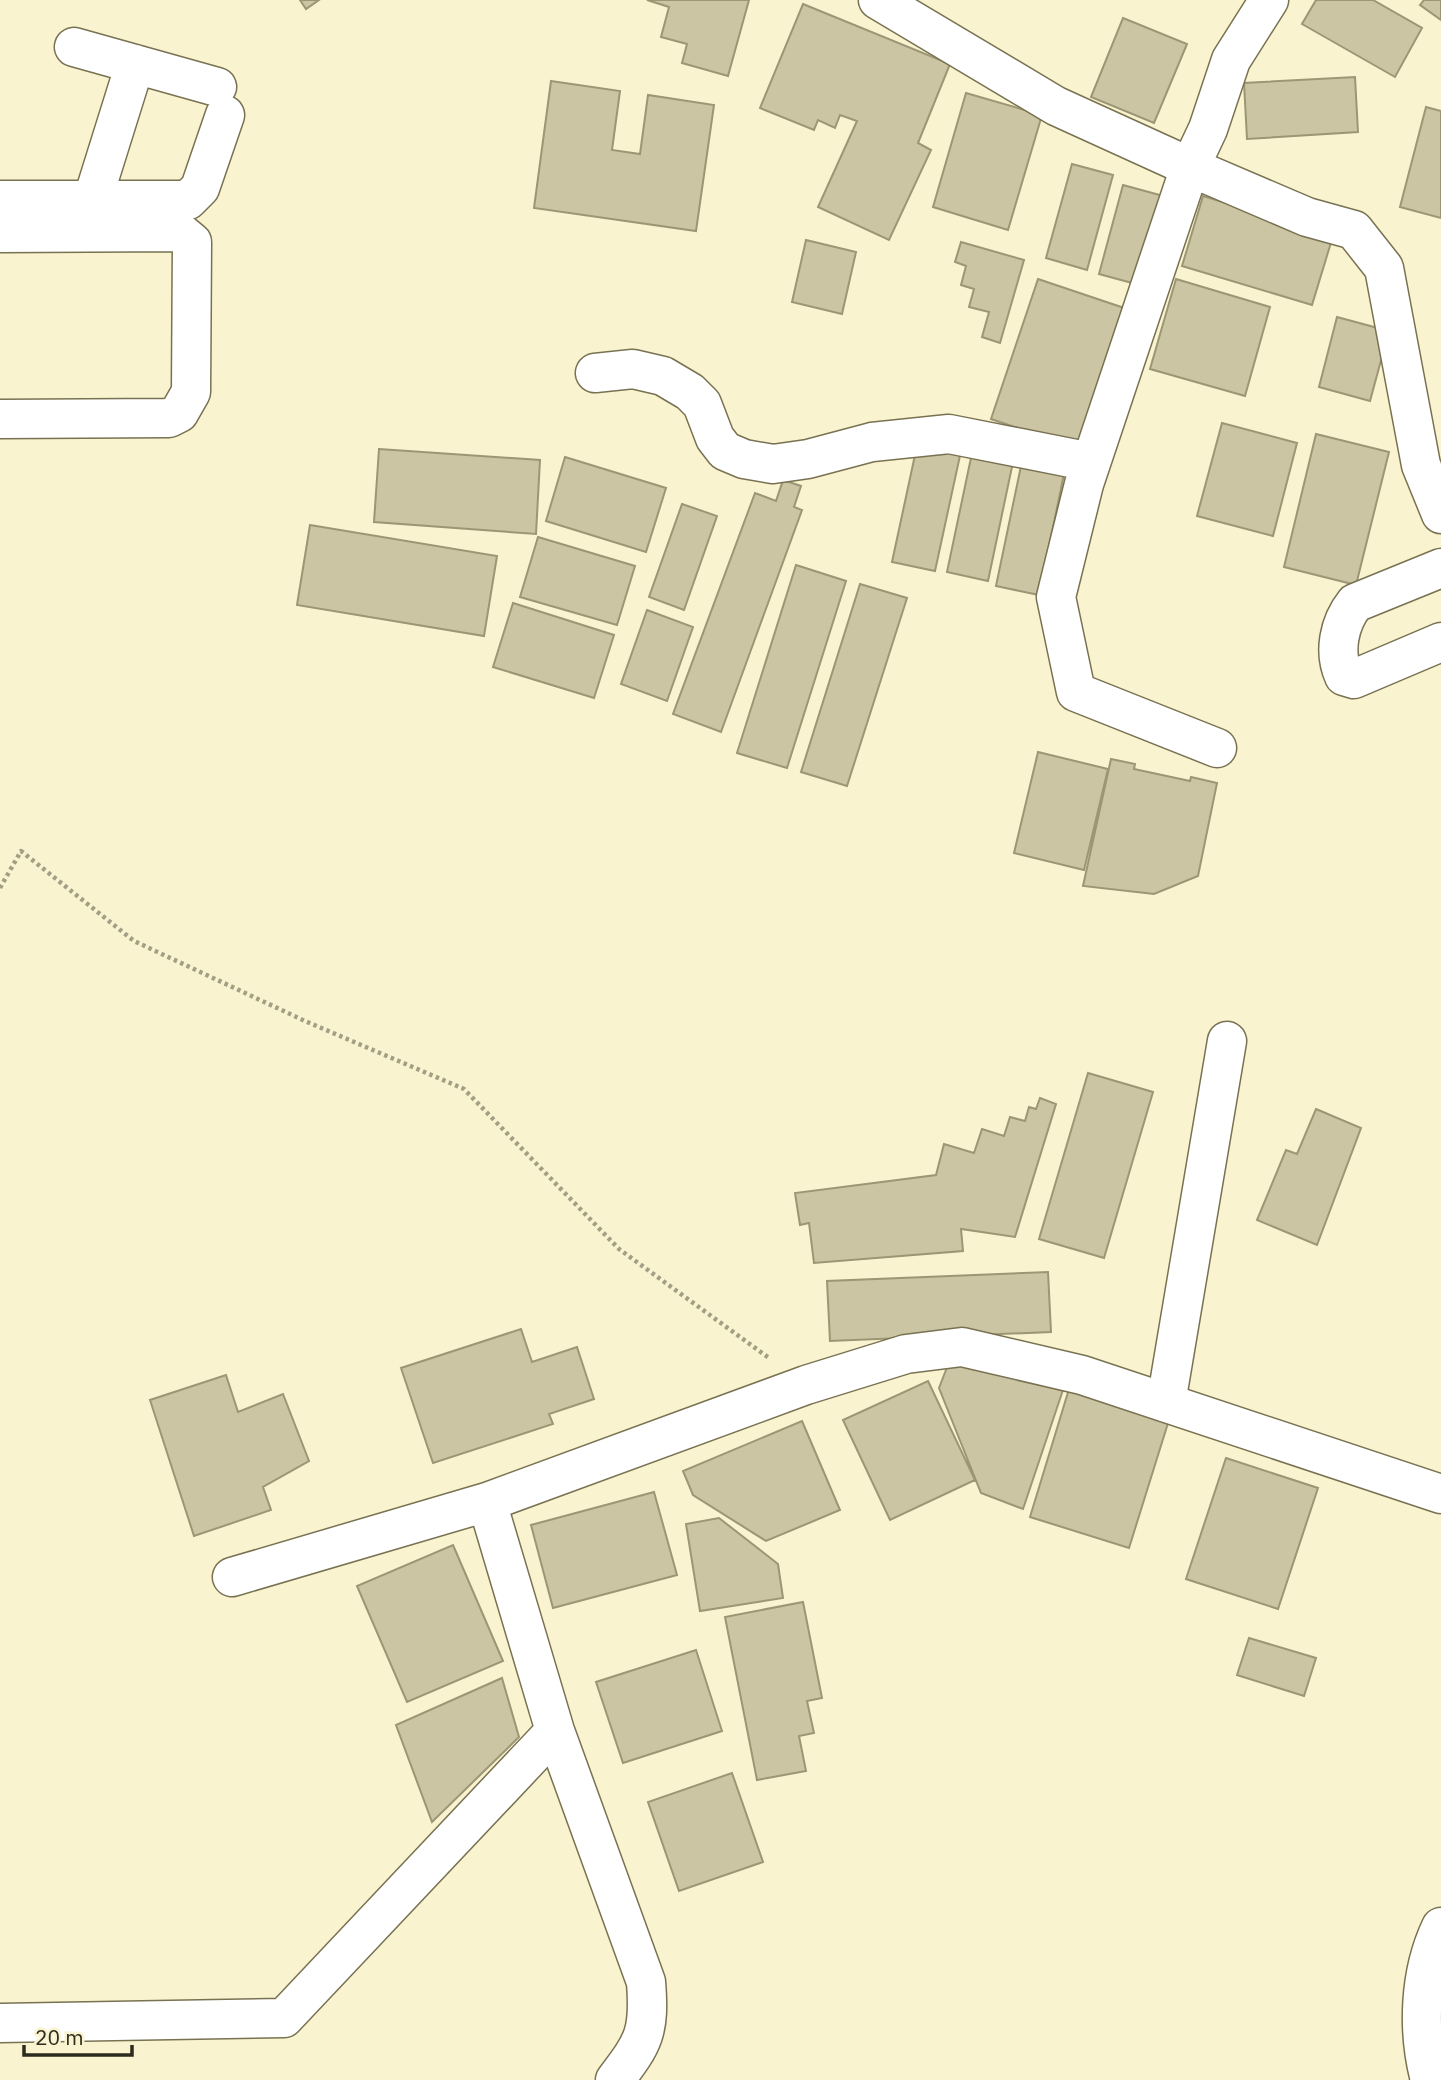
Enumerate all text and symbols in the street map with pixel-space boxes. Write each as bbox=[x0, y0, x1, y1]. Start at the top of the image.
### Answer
scale bar bbox=[24, 2014, 133, 2058]
text: 20 m bbox=[35, 2023, 84, 2051]

